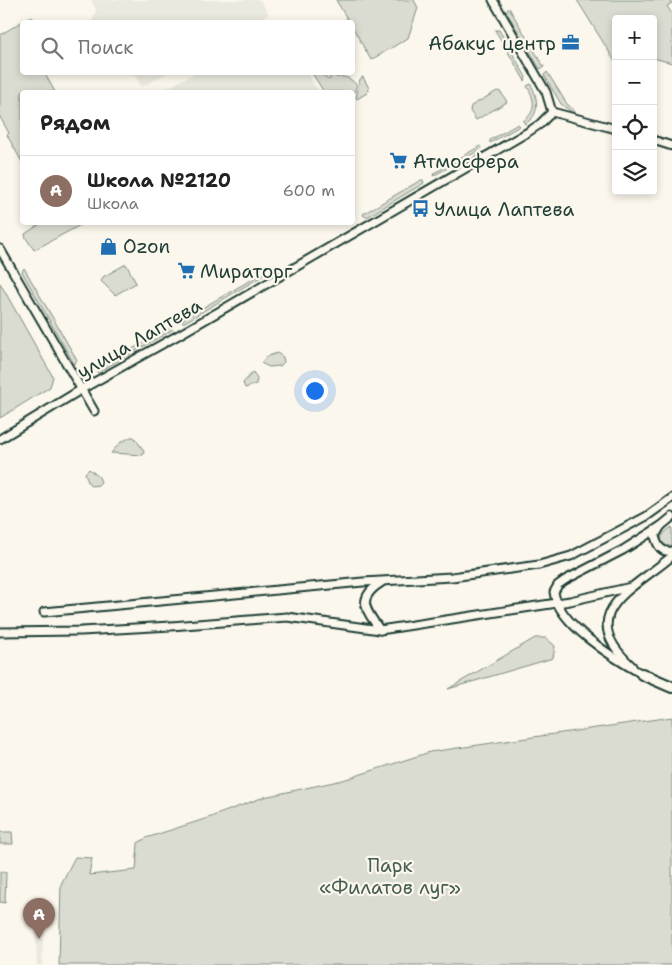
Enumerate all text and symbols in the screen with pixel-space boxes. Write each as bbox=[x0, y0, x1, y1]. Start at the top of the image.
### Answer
map controls bbox=[612, 15, 657, 195]
button: + bbox=[612, 15, 657, 60]
search box bbox=[20, 20, 355, 75]
place label: Абакус центр bbox=[428, 31, 556, 56]
office icon: Абакус центр bbox=[560, 33, 580, 53]
icon: search bbox=[38, 34, 66, 62]
text: Поиск bbox=[78, 35, 133, 60]
button: − bbox=[612, 60, 657, 105]
button: locate bbox=[612, 105, 657, 150]
text: Рядом bbox=[40, 109, 110, 137]
place label: Атмосфера bbox=[413, 149, 519, 174]
button: layers bbox=[612, 150, 657, 195]
supermarket icon: Атмосфера bbox=[389, 151, 409, 171]
text: Школа №2120 bbox=[87, 168, 231, 193]
text: A bbox=[50, 180, 62, 201]
text: 600 m bbox=[283, 180, 335, 201]
text: Школа bbox=[87, 193, 139, 214]
place label: Улица Лаптева bbox=[434, 197, 574, 222]
bus stop icon: Улица Лаптева bbox=[410, 199, 430, 219]
place label: Ozon bbox=[123, 234, 170, 259]
shop icon: Ozon bbox=[99, 236, 119, 256]
place label: Мираторг bbox=[200, 259, 293, 284]
supermarket icon: Мираторг bbox=[176, 261, 196, 281]
street label: улица Лаптева bbox=[72, 292, 206, 384]
your location bbox=[302, 378, 328, 404]
park label: Парк «Филатов луг» bbox=[319, 853, 461, 900]
pin: A bbox=[23, 898, 55, 939]

